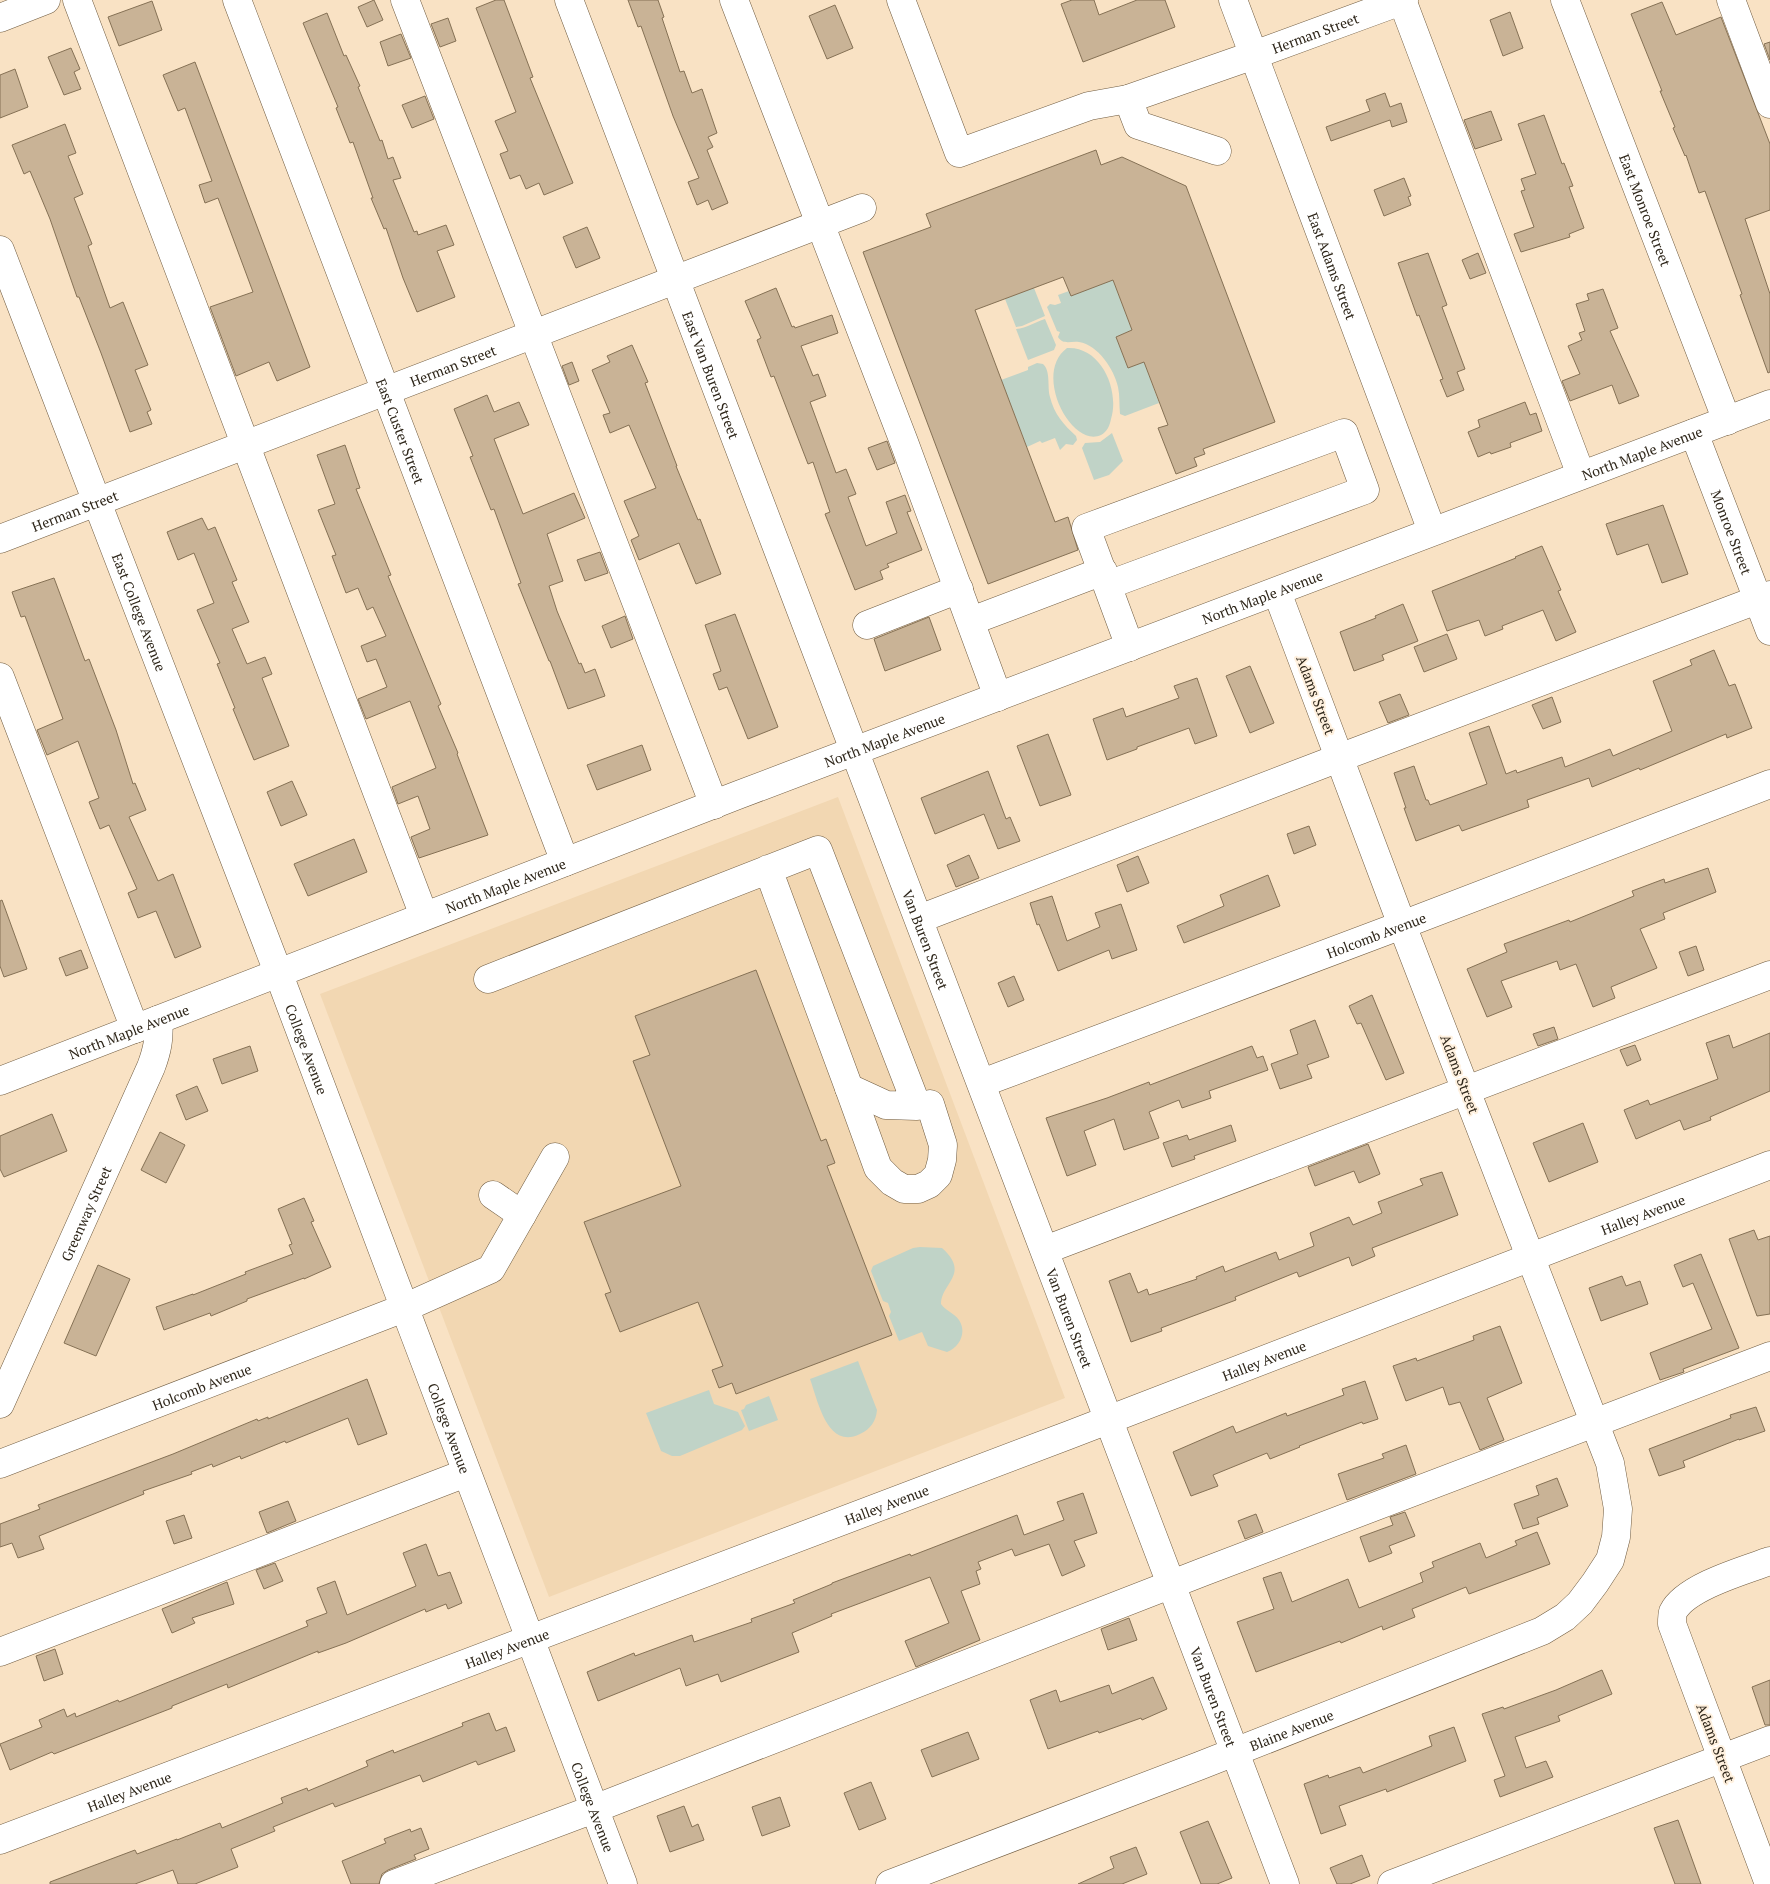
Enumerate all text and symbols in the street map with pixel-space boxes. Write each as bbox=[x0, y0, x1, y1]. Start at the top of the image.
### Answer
street label: Herman Street bbox=[1269, 8, 1362, 57]
street label: East Monroe Street bbox=[1616, 151, 1676, 270]
street label: East Adams Street bbox=[1304, 210, 1362, 323]
street label: East Van Buren Street bbox=[679, 308, 745, 442]
street label: Herman Street bbox=[407, 340, 499, 390]
street label: East Custer Street bbox=[372, 375, 430, 487]
street label: North Maple Avenue bbox=[1579, 421, 1705, 484]
street label: Herman Street bbox=[29, 485, 121, 535]
street label: Monroe Street bbox=[1707, 487, 1757, 578]
street label: East College Avenue bbox=[108, 550, 171, 674]
street label: North Maple Avenue bbox=[1199, 565, 1325, 628]
street label: Adams Street bbox=[1292, 653, 1340, 738]
street label: North Maple Avenue bbox=[821, 708, 947, 771]
street label: North Maple Avenue bbox=[442, 853, 568, 917]
street label: Van Buren Street bbox=[898, 887, 954, 993]
street label: Holcomb Avenue bbox=[1324, 907, 1429, 962]
street label: North Maple Avenue bbox=[66, 999, 192, 1063]
street label: College Avenue bbox=[281, 1001, 333, 1097]
street label: Adams Street bbox=[1436, 1032, 1484, 1117]
street label: Greenway Street bbox=[56, 1162, 115, 1264]
street label: Halley Avenue bbox=[1598, 1189, 1688, 1239]
street label: Van Buren Street bbox=[1042, 1265, 1098, 1371]
street label: Halley Avenue bbox=[1219, 1335, 1309, 1385]
street label: Holcomb Avenue bbox=[149, 1358, 254, 1414]
street label: College Avenue bbox=[424, 1380, 475, 1476]
street label: Halley Avenue bbox=[842, 1480, 931, 1529]
street label: Halley Avenue bbox=[462, 1623, 552, 1673]
street label: Van Buren Street bbox=[1186, 1644, 1242, 1750]
street label: Adams Street bbox=[1692, 1701, 1740, 1786]
street label: Blaine Avenue bbox=[1247, 1705, 1336, 1755]
street label: College Avenue bbox=[567, 1759, 619, 1855]
street label: Halley Avenue bbox=[84, 1767, 174, 1816]

